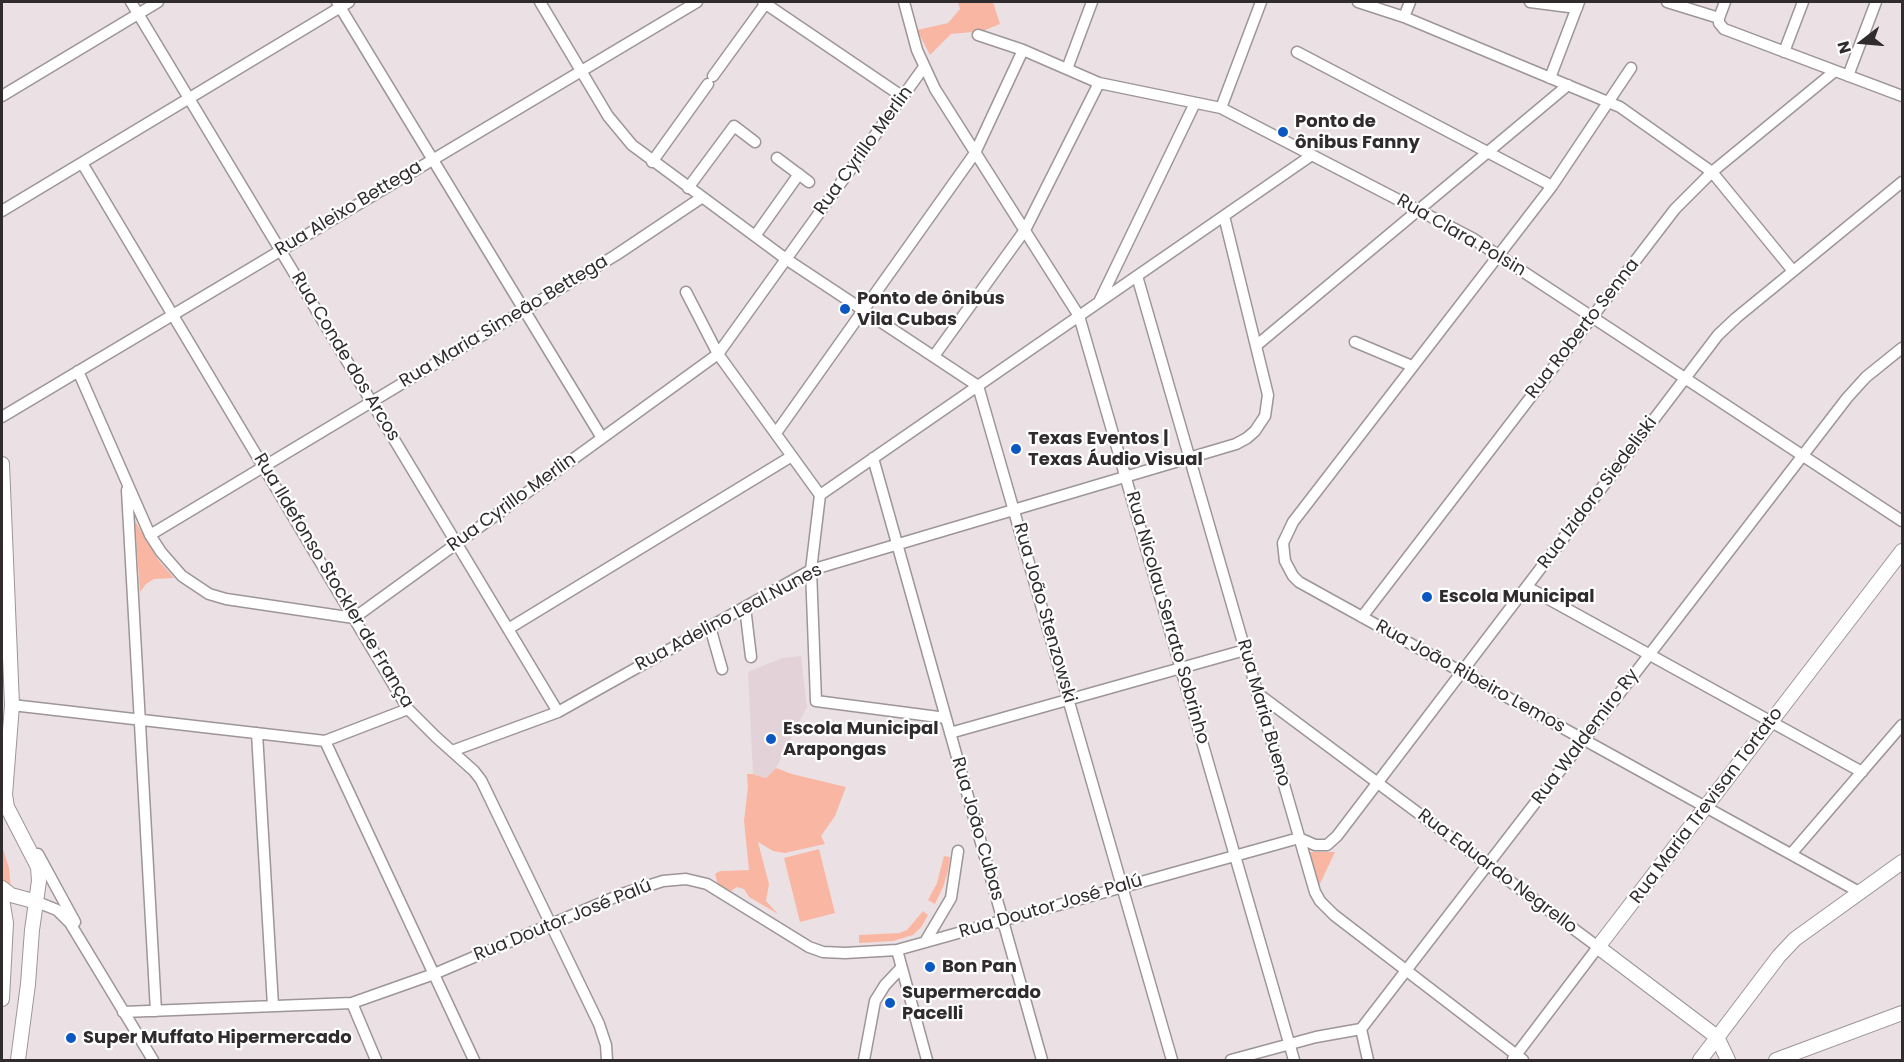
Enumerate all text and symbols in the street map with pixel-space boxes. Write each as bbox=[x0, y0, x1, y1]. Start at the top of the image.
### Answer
north arrow bbox=[1832, 12, 1892, 72]
text: N bbox=[1832, 38, 1857, 56]
street label: Rua Cyrillo Merlin bbox=[810, 83, 918, 219]
place label: Ponto de ônibus Fanny bbox=[1295, 111, 1420, 154]
marker: Ponto de ônibus Fanny bbox=[1276, 125, 1290, 139]
street label: Rua Aleixo Bettega bbox=[272, 157, 426, 261]
street label: Rua Clara Polsin bbox=[1393, 190, 1529, 282]
street label: Rua Maria Simeão Bettega bbox=[396, 251, 612, 393]
street label: Rua Roberto Senna bbox=[1522, 255, 1644, 403]
street label: Rua Conde dos Arcos bbox=[286, 269, 404, 445]
place label: Ponto de ônibus Vila Cubas bbox=[857, 288, 1005, 330]
marker: Ponto de ônibus Vila Cubas bbox=[838, 302, 852, 316]
street label: Rua Izidoro Siedeliski bbox=[1534, 413, 1662, 573]
place label: Texas Eventos | Texas Áudio Visual bbox=[1028, 428, 1203, 470]
marker: Texas Eventos | Texas Áudio Visual bbox=[1009, 442, 1023, 456]
street label: Rua Cyrillo Merlin bbox=[444, 449, 580, 557]
street label: Rua Ildefonso Stockler de França bbox=[248, 450, 418, 712]
street label: Rua Nicolau Serrato Sobrinho bbox=[1121, 489, 1213, 747]
street label: Rua João Stenzowski bbox=[1008, 520, 1080, 706]
street label: Rua Adelino Leal Nunes bbox=[632, 560, 826, 676]
place label: Escola Municipal bbox=[1439, 586, 1595, 608]
marker: Escola Municipal bbox=[1420, 590, 1434, 604]
street label: Rua João Ribeiro Lemos bbox=[1371, 616, 1569, 738]
street label: Rua Maria Bueno bbox=[1232, 637, 1294, 789]
street label: Rua Waldemiro Ry bbox=[1528, 665, 1644, 809]
street label: Rua Maria Trevisan Tortato bbox=[1626, 704, 1788, 908]
place label: Escola Municipal Arapongas bbox=[783, 718, 939, 760]
marker: Escola Municipal Arapongas bbox=[764, 732, 778, 746]
street label: Rua João Cubas bbox=[946, 755, 1008, 903]
street label: Rua Eduardo Negrello bbox=[1413, 805, 1581, 939]
street label: Rua Doutor José Palú bbox=[957, 870, 1145, 944]
street label: Rua Doutor José Palú bbox=[471, 875, 655, 967]
place label: Bon Pan bbox=[942, 956, 1017, 978]
marker: Bon Pan bbox=[923, 960, 937, 974]
place label: Supermercado Pacelli bbox=[902, 982, 1041, 1024]
marker: Supermercado Pacelli bbox=[883, 996, 897, 1010]
place label: Super Muffato Hipermercado bbox=[83, 1027, 352, 1049]
marker: Super Muffato Hipermercado bbox=[64, 1031, 78, 1045]

